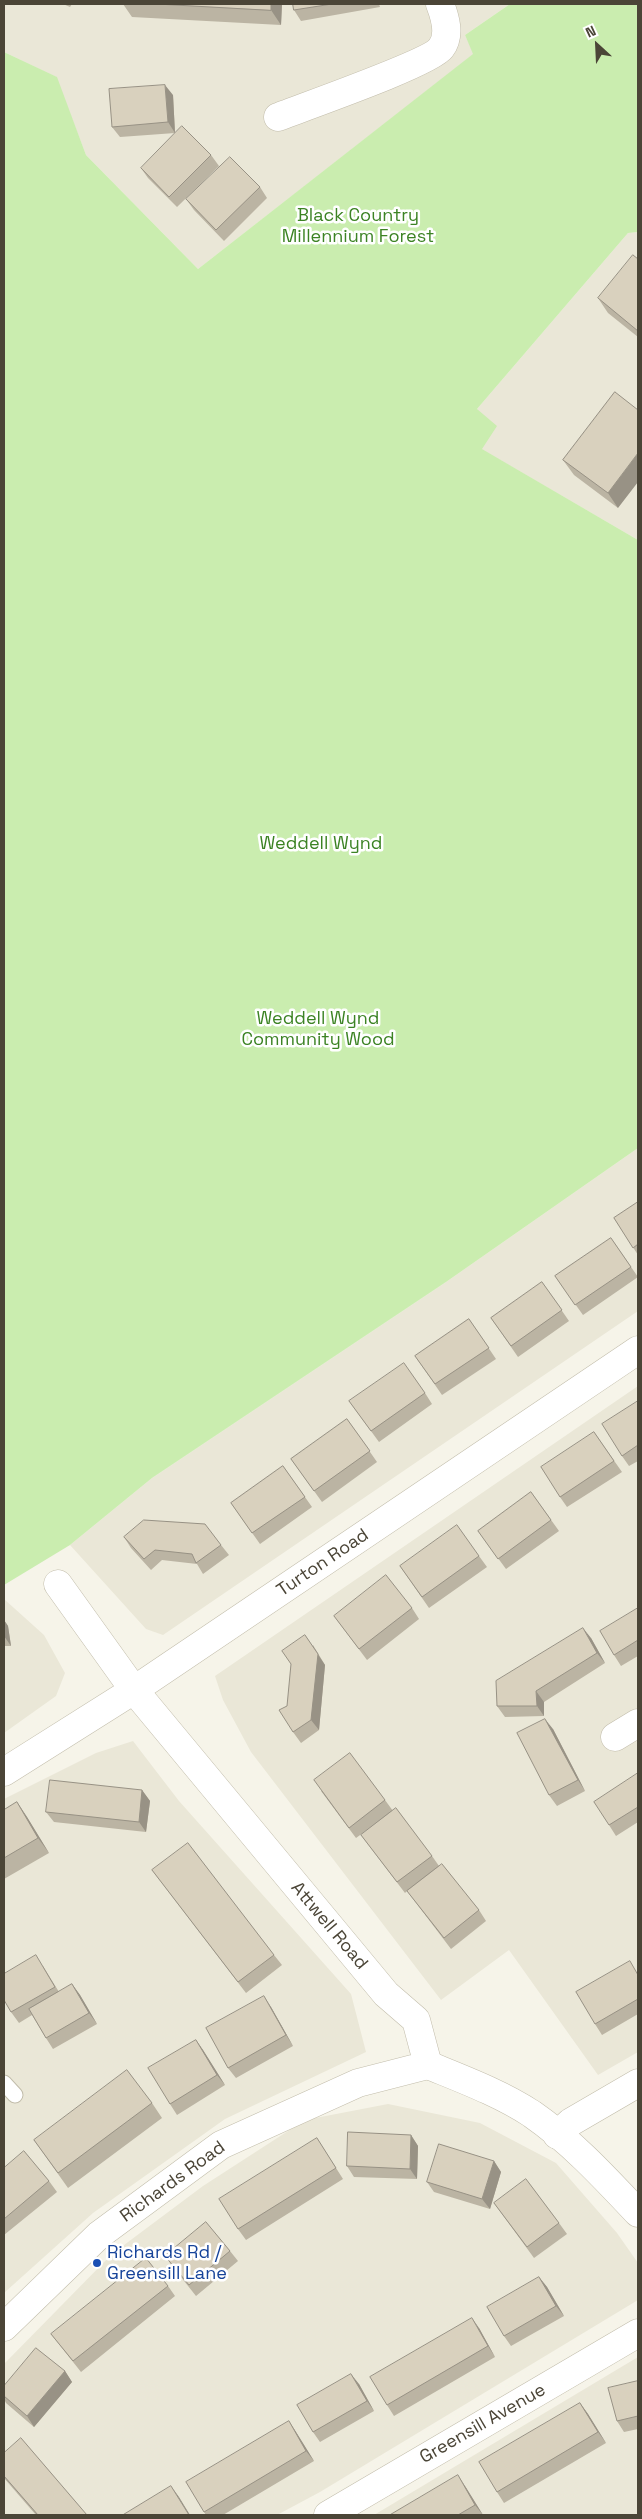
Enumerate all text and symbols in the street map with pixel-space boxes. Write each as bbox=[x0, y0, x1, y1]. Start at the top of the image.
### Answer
north arrow bbox=[572, 20, 622, 70]
text: N bbox=[583, 21, 599, 42]
park label: Black Country Millennium Forest bbox=[282, 205, 434, 248]
park label: Weddell Wynd bbox=[260, 833, 382, 855]
park label: Weddell Wynd Community Wood bbox=[241, 1008, 395, 1050]
street label: Turton Road bbox=[273, 1524, 373, 1602]
street label: Attwell Road bbox=[286, 1878, 372, 1974]
street label: Richards Road bbox=[116, 2137, 230, 2227]
place label: Richards Rd / Greensill Lane bbox=[107, 2242, 227, 2284]
marker: Richards Rd / Greensill Lane bbox=[91, 2257, 103, 2269]
street label: Greensill Avenue bbox=[416, 2379, 550, 2469]

